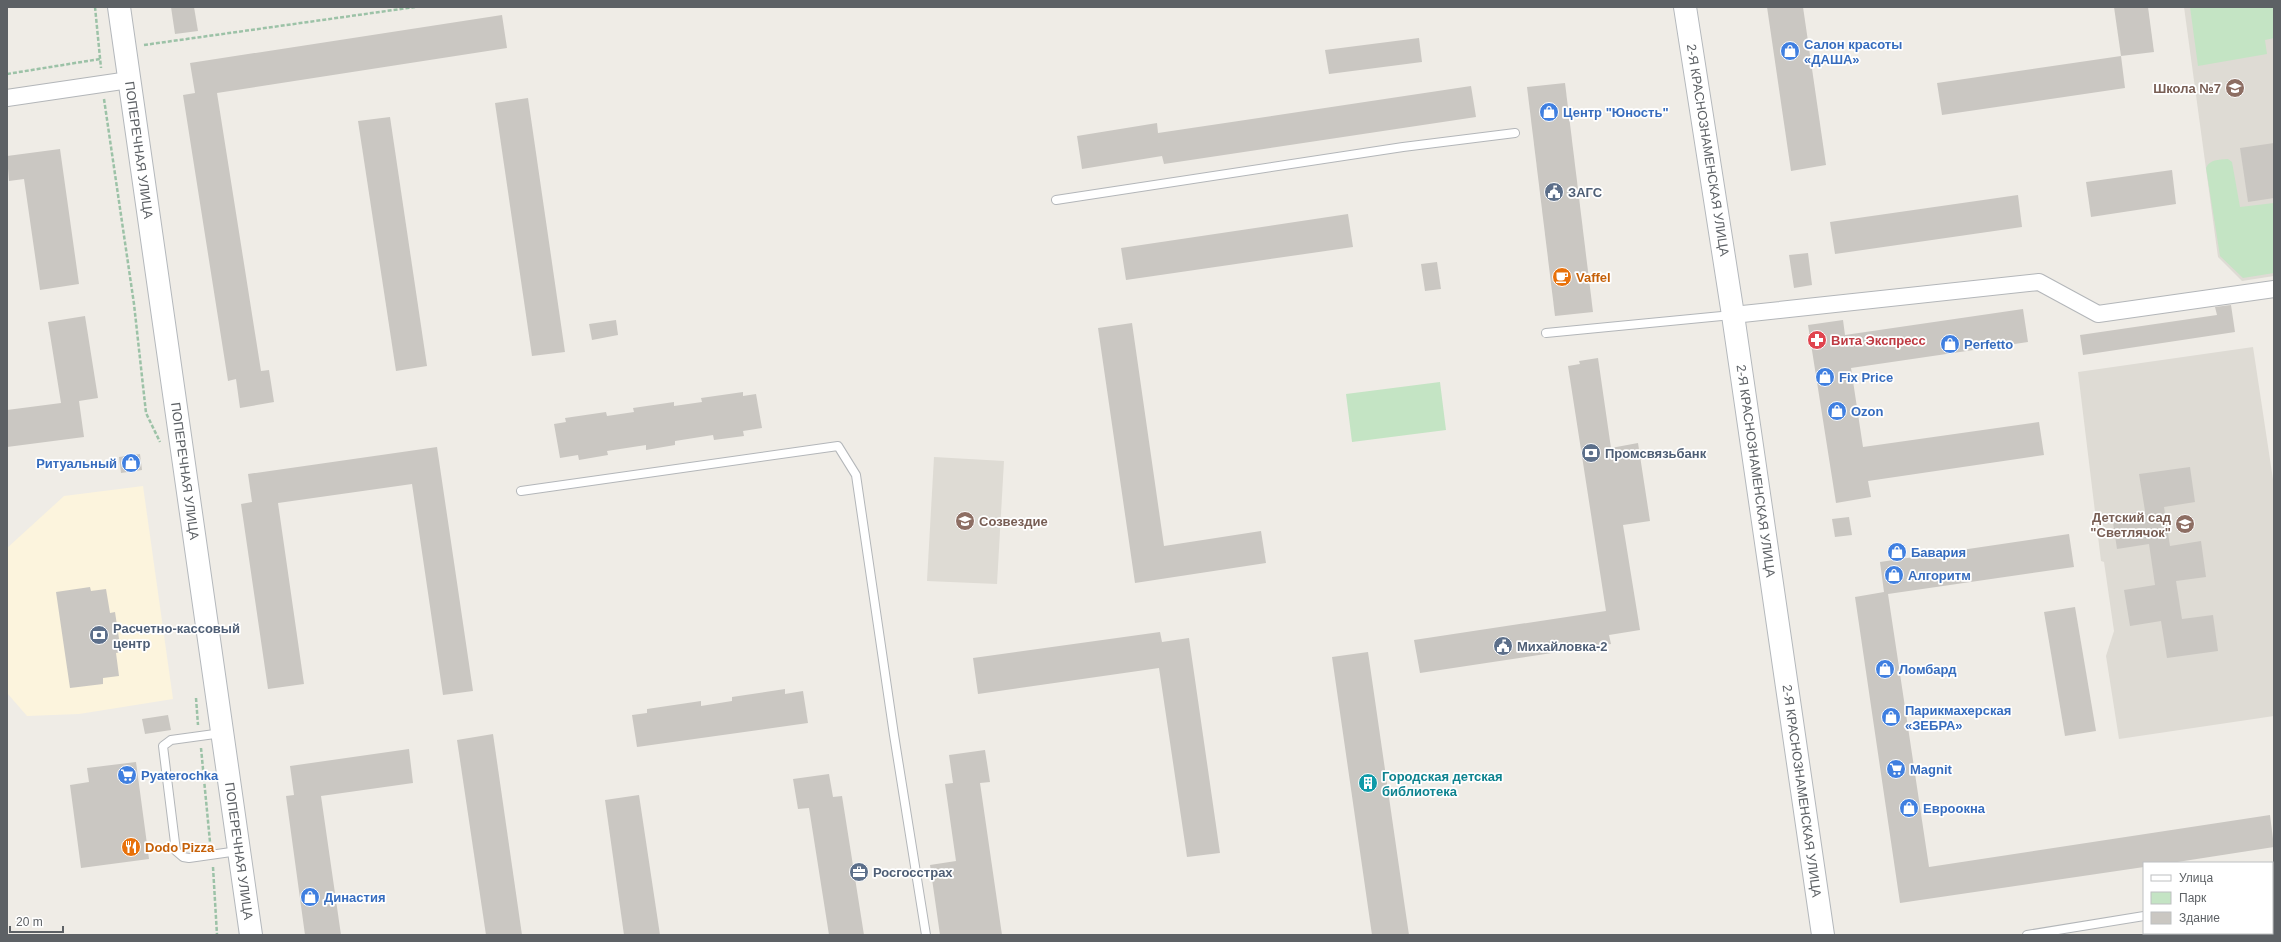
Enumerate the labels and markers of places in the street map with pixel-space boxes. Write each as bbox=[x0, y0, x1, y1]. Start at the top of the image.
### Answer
place label: Салон красоты «ДАША» bbox=[1804, 37, 1902, 67]
shop icon: Салон красоты «ДАША» bbox=[1779, 40, 1801, 62]
school or university icon: Школа №7 bbox=[2224, 77, 2246, 99]
place label: Школа №7 bbox=[2153, 81, 2221, 96]
shop icon: Центр "Юность" bbox=[1538, 101, 1560, 123]
place label: Центр "Юность" bbox=[1563, 105, 1669, 120]
public building icon: ЗАГС bbox=[1543, 181, 1565, 203]
place label: ЗАГС bbox=[1568, 185, 1603, 200]
cafe icon: Vaffel bbox=[1551, 266, 1573, 288]
place label: Vaffel bbox=[1576, 270, 1611, 285]
pharmacy icon: Вита Экспресс bbox=[1806, 329, 1828, 351]
place label: Вита Экспресс bbox=[1831, 333, 1926, 348]
shop icon: Perfetto bbox=[1939, 333, 1961, 355]
place label: Perfetto bbox=[1964, 337, 2013, 352]
shop icon: Fix Price bbox=[1814, 366, 1836, 388]
place label: Fix Price bbox=[1839, 370, 1893, 385]
shop icon: Ozon bbox=[1826, 400, 1848, 422]
place label: Ozon bbox=[1851, 404, 1884, 419]
bank icon: Промсвязьбанк bbox=[1580, 442, 1602, 464]
place label: Промсвязьбанк bbox=[1605, 446, 1707, 461]
shop icon: Ритуальный bbox=[120, 452, 142, 474]
place label: Ритуальный bbox=[36, 456, 117, 471]
school or university icon: Созвездие bbox=[954, 510, 976, 532]
place label: Детский сад "Светлячок" bbox=[2090, 510, 2172, 540]
school or university icon: Детский сад "Светлячок" bbox=[2174, 513, 2196, 535]
place label: Созвездие bbox=[979, 514, 1048, 529]
shop icon: Бавария bbox=[1886, 541, 1908, 563]
place label: Бавария bbox=[1911, 545, 1966, 560]
shop icon: Алгоритм bbox=[1883, 564, 1905, 586]
place label: Алгоритм bbox=[1908, 568, 1971, 583]
place label: Расчетно-кассовый центр bbox=[113, 621, 240, 651]
bank icon: Расчетно-кассовый центр bbox=[88, 624, 110, 646]
public building icon: Михайловка-2 bbox=[1492, 635, 1514, 657]
place label: Михайловка-2 bbox=[1517, 639, 1608, 654]
shop icon: Ломбард bbox=[1874, 658, 1896, 680]
place label: Ломбард bbox=[1899, 662, 1957, 677]
place label: Парикмахерская «ЗЕБРА» bbox=[1905, 703, 2011, 733]
shop icon: Парикмахерская «ЗЕБРА» bbox=[1880, 706, 1902, 728]
supermarket icon: Magnit bbox=[1885, 758, 1907, 780]
place label: Magnit bbox=[1910, 762, 1953, 777]
supermarket icon: Pyaterochka bbox=[116, 764, 138, 786]
place label: Pyaterochka bbox=[141, 768, 219, 783]
place label: Городская детская библиотека bbox=[1382, 769, 1503, 799]
building icon: Городская детская библиотека bbox=[1357, 772, 1379, 794]
shop icon: Евроокна bbox=[1898, 797, 1920, 819]
place label: Евроокна bbox=[1923, 801, 1986, 816]
restaurant icon: Dodo Pizza bbox=[120, 836, 142, 858]
place label: Dodo Pizza bbox=[145, 840, 215, 855]
office icon: Росгосстрах bbox=[848, 861, 870, 883]
place label: Росгосстрах bbox=[873, 865, 953, 880]
shop icon: Династия bbox=[299, 886, 321, 908]
place label: Династия bbox=[324, 890, 386, 905]

